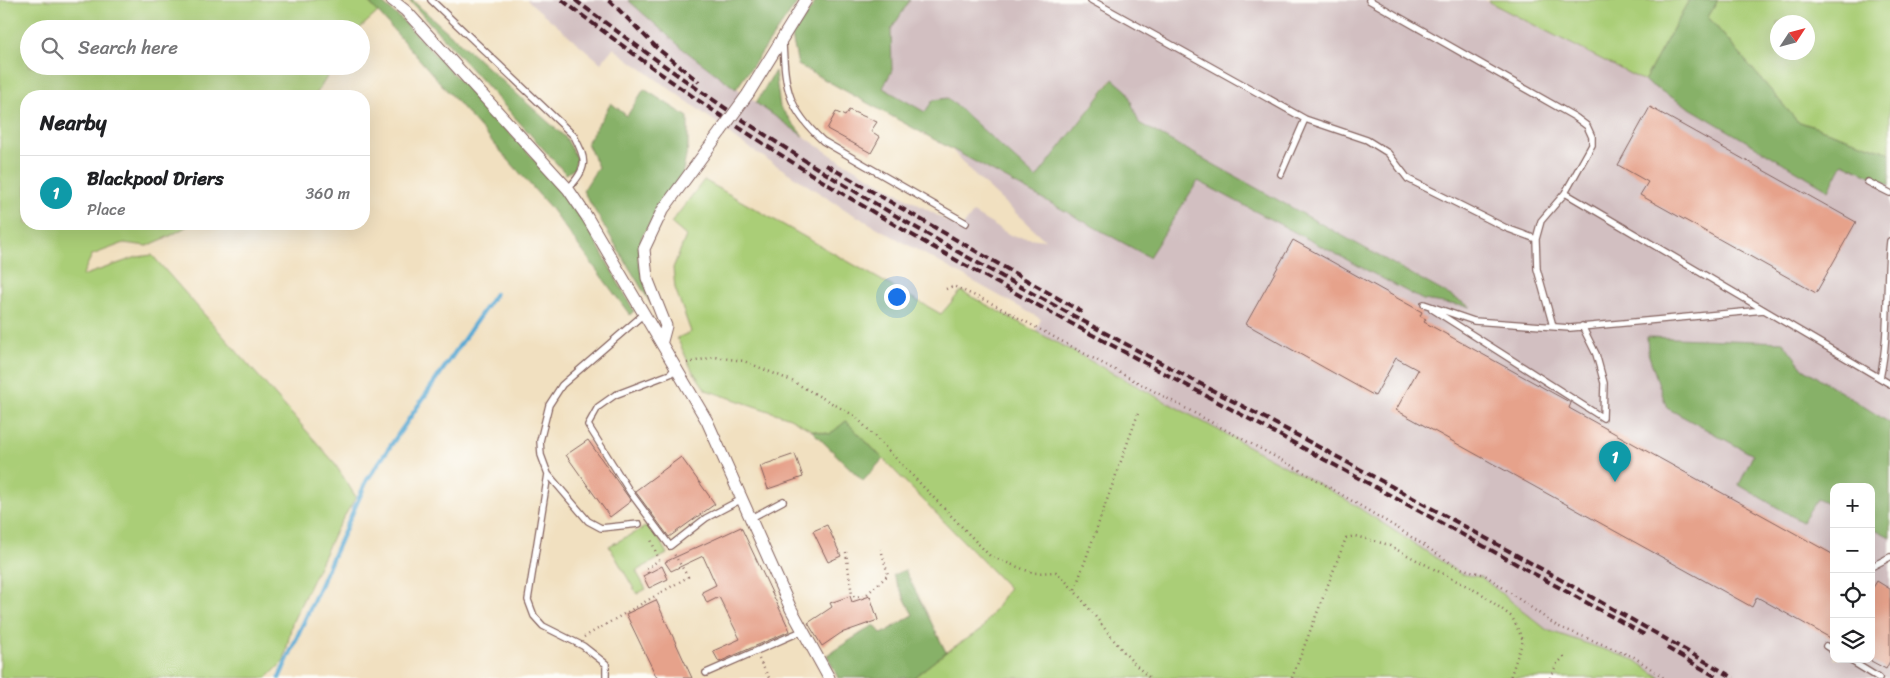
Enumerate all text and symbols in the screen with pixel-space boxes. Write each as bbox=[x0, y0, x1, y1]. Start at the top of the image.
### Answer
north arrow bbox=[1770, 15, 1815, 60]
search box bbox=[20, 20, 370, 75]
text: Search here bbox=[78, 31, 178, 64]
icon: search bbox=[38, 34, 66, 62]
text: Nearby bbox=[40, 104, 106, 142]
text: Blackpool Driers bbox=[87, 162, 224, 195]
text: 1 bbox=[53, 179, 59, 208]
text: 360 m bbox=[306, 179, 350, 208]
text: Place bbox=[87, 195, 126, 224]
your location bbox=[884, 284, 910, 310]
pin: 1 bbox=[1599, 441, 1631, 482]
map controls bbox=[1830, 483, 1875, 663]
button: + bbox=[1830, 483, 1875, 528]
button: − bbox=[1830, 528, 1875, 573]
button: locate bbox=[1830, 573, 1875, 618]
button: layers bbox=[1830, 618, 1875, 663]

